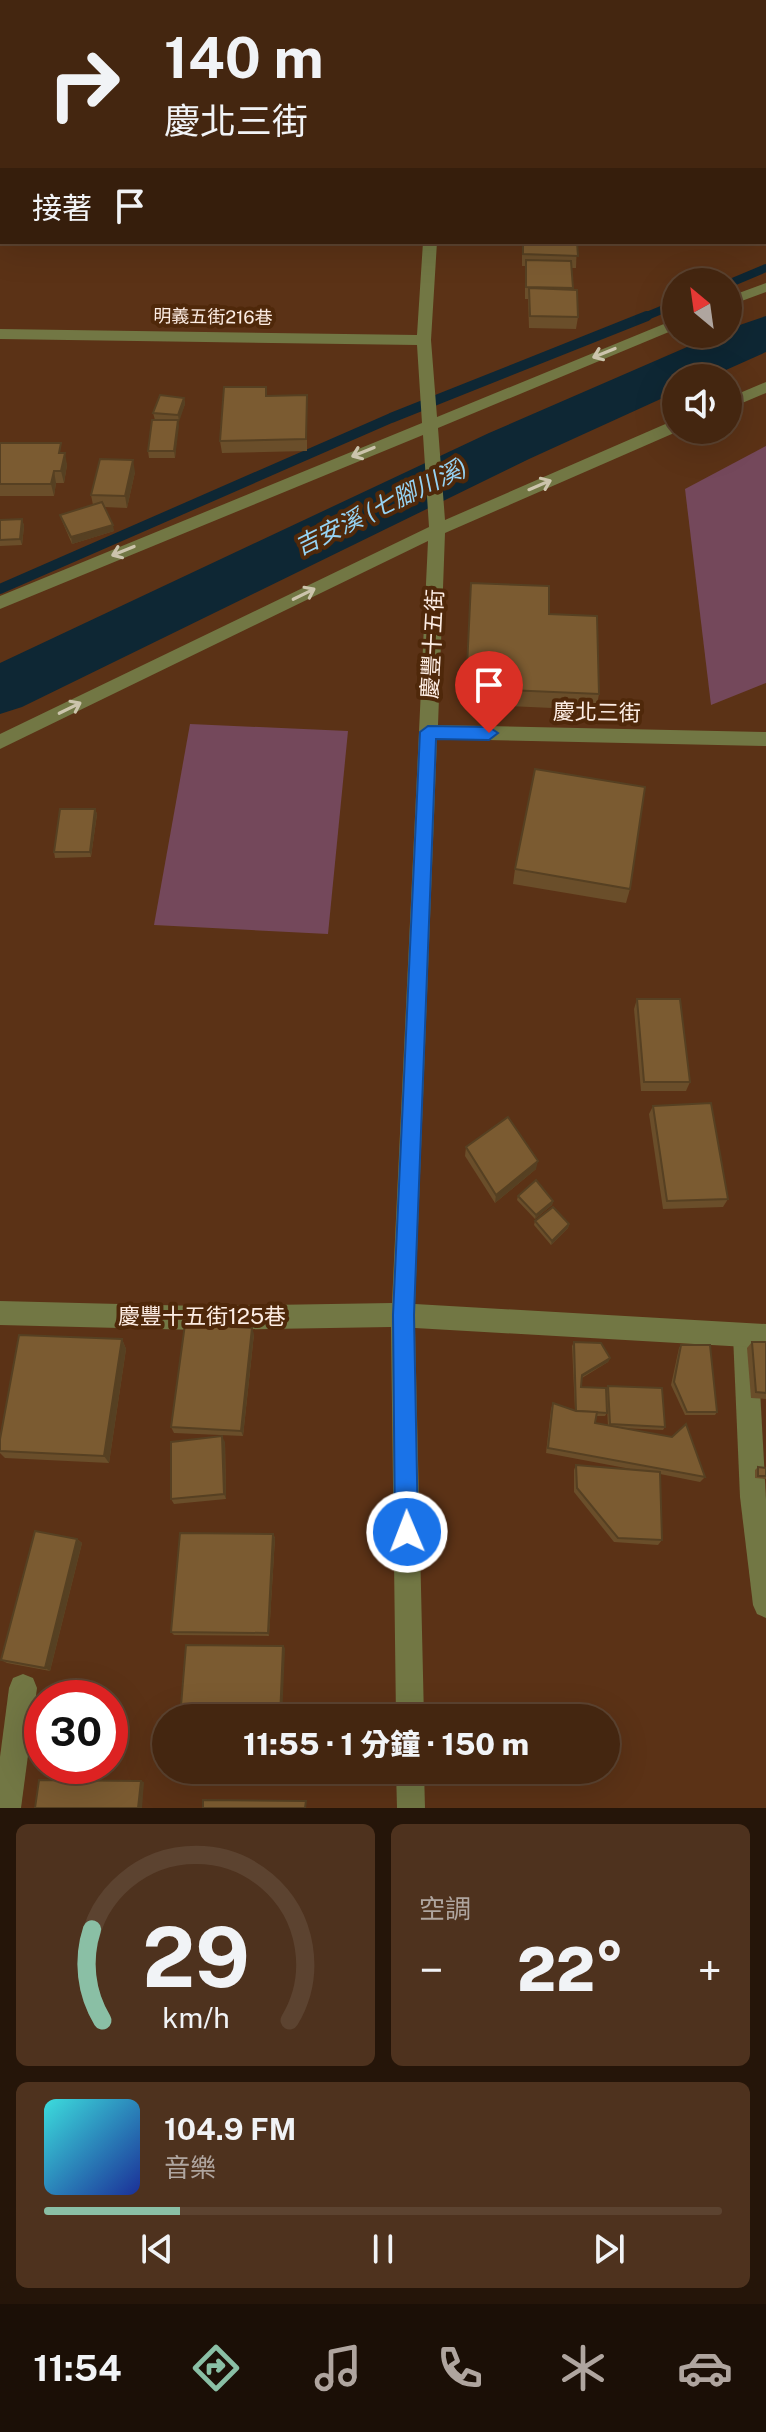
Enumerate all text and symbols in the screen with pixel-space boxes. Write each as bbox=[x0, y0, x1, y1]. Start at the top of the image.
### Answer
text: 140 m bbox=[164, 25, 324, 91]
icon: right bbox=[32, 32, 136, 136]
text: 慶北三街 bbox=[164, 100, 308, 142]
icon: arrive bbox=[108, 184, 152, 228]
text: 接著 bbox=[32, 190, 92, 226]
north arrow bbox=[662, 268, 742, 348]
map controls bbox=[662, 268, 742, 444]
street label: 明義五街216巷 bbox=[153, 305, 273, 328]
one-way arrow bbox=[592, 347, 617, 361]
button: sound bbox=[662, 364, 742, 444]
one-way arrow bbox=[351, 446, 376, 460]
water label: 吉安溪 (七腳川溪) bbox=[290, 452, 471, 560]
one-way arrow bbox=[527, 477, 552, 492]
one-way arrow bbox=[111, 545, 136, 560]
one-way arrow bbox=[292, 586, 316, 601]
street label: 慶豐十五街 bbox=[416, 588, 448, 700]
pin bbox=[455, 651, 523, 733]
icon: arrive bbox=[467, 663, 511, 707]
street label: 慶北三街 bbox=[553, 698, 641, 726]
one-way arrow bbox=[58, 700, 82, 715]
street label: 慶豐十五街125巷 bbox=[118, 1303, 286, 1329]
position arrow bbox=[365, 1490, 449, 1574]
speed limit sign: 30 bbox=[24, 1680, 128, 1784]
text: 11:55 · 1 分鐘 · 150 m bbox=[243, 1726, 529, 1762]
text: 空調 bbox=[419, 1893, 471, 1924]
text: 29 bbox=[142, 1908, 249, 2006]
text: 22° bbox=[517, 1934, 624, 2005]
text: − bbox=[419, 1944, 443, 1996]
text: + bbox=[698, 1944, 722, 1996]
text: km/h bbox=[162, 2001, 229, 2034]
text: 104.9 FM bbox=[164, 2111, 296, 2147]
text: 音樂 bbox=[164, 2152, 216, 2183]
icon: previous bbox=[135, 2227, 179, 2271]
icon: pause bbox=[361, 2227, 405, 2271]
icon: next bbox=[587, 2227, 631, 2271]
icon: directions bbox=[188, 2340, 244, 2396]
icon: music bbox=[310, 2340, 366, 2396]
icon: phone bbox=[432, 2340, 488, 2396]
icon: climate bbox=[555, 2340, 611, 2396]
icon: car bbox=[677, 2340, 733, 2396]
text: 11:54 bbox=[33, 2347, 122, 2389]

